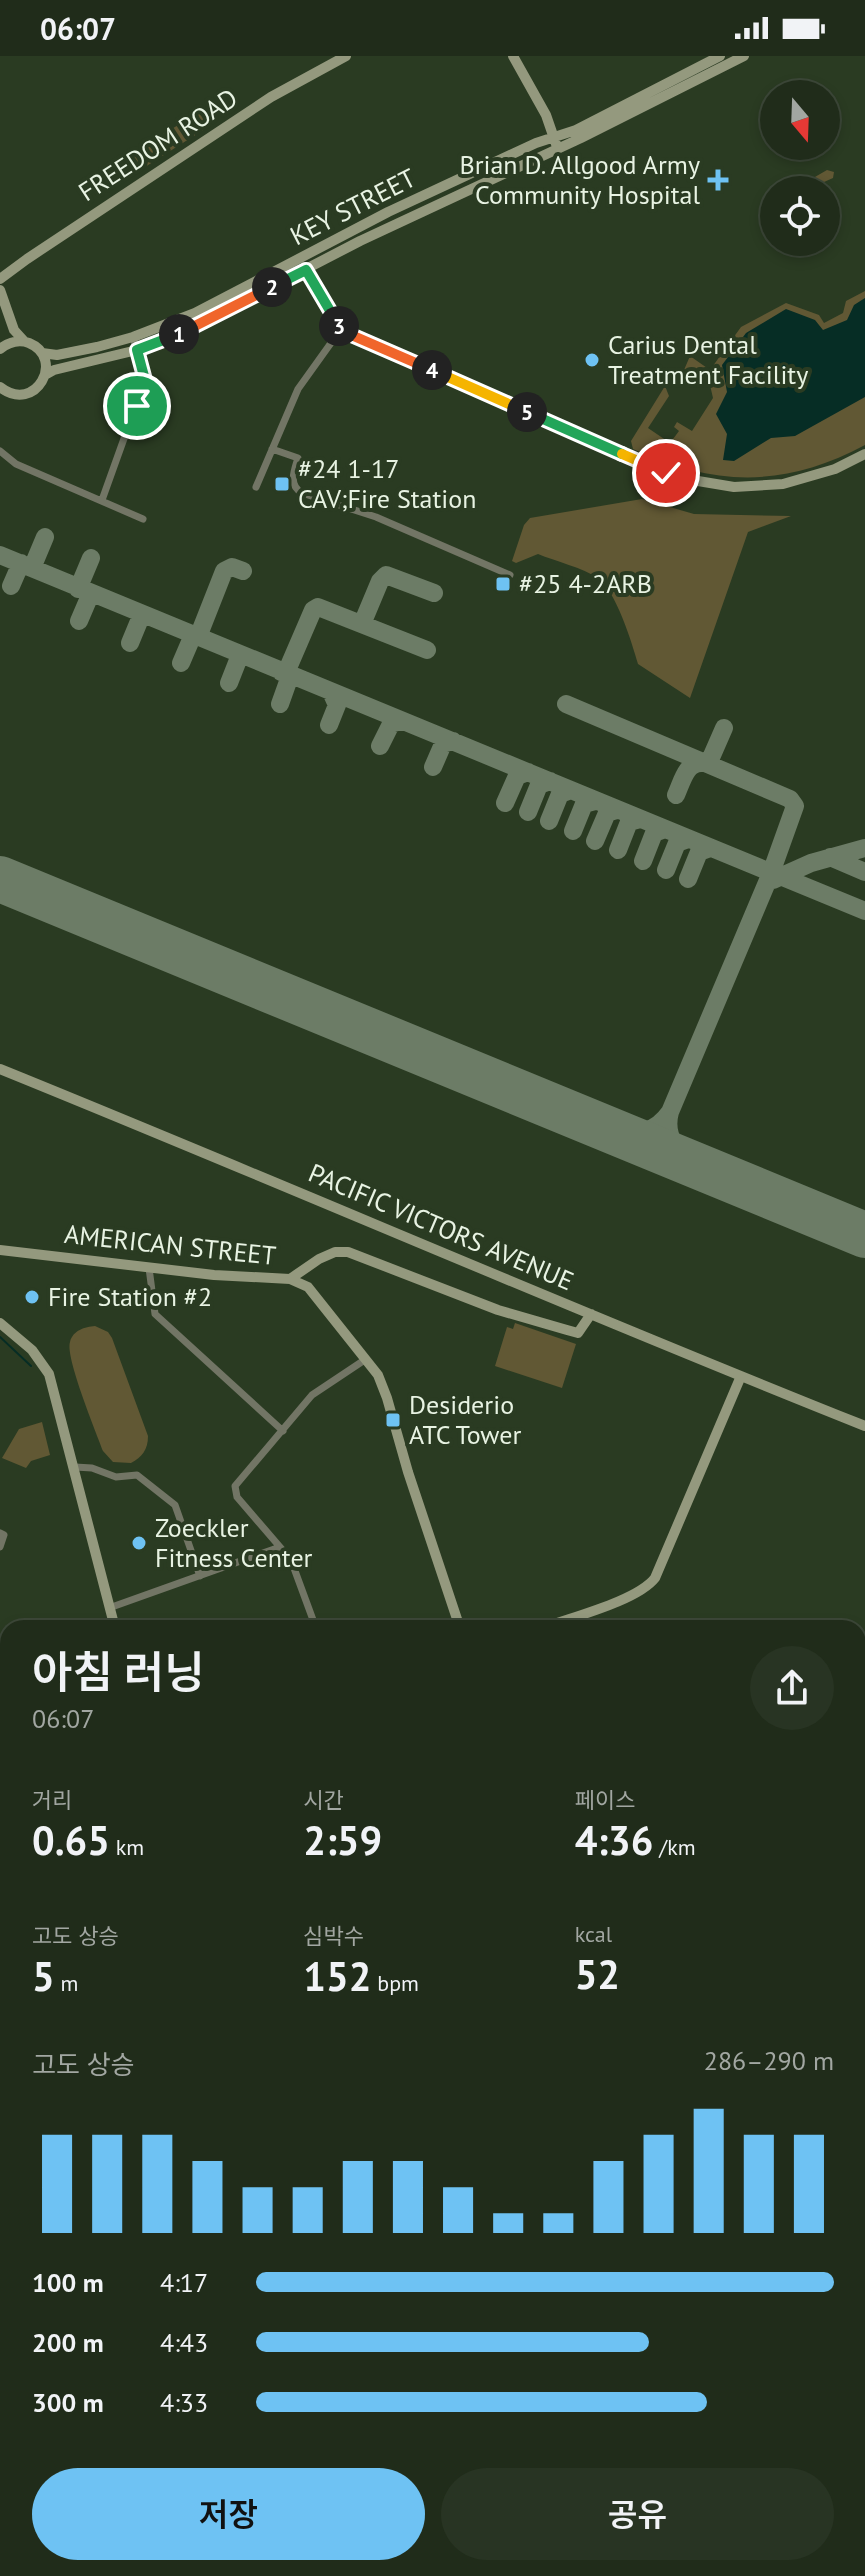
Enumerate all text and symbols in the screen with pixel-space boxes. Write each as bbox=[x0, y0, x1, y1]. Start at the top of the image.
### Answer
text: 06:07 bbox=[40, 9, 116, 48]
north arrow bbox=[760, 80, 840, 160]
map controls bbox=[760, 80, 840, 256]
street label: FREEDOM ROAD bbox=[72, 81, 243, 208]
place label: Brian D. Allgood Army Community Hospital bbox=[459, 148, 700, 211]
street label: KEY STREET bbox=[284, 161, 421, 252]
marker: Brian D. Allgood Army Community Hospital bbox=[707, 169, 729, 191]
button: locate bbox=[760, 176, 840, 256]
pin: 2 bbox=[252, 267, 292, 307]
text: 2 bbox=[266, 273, 278, 301]
pin: 3 bbox=[319, 306, 359, 346]
text: 3 bbox=[333, 312, 345, 340]
pin: 1 bbox=[159, 314, 199, 354]
text: 1 bbox=[173, 320, 185, 348]
place label: Carius Dental Treatment Facility bbox=[608, 328, 808, 391]
pin: 4 bbox=[412, 350, 452, 390]
marker: Carius Dental Treatment Facility bbox=[583, 351, 601, 369]
text: 4 bbox=[426, 356, 438, 384]
pin bbox=[103, 372, 171, 440]
icon: arrive bbox=[115, 384, 159, 428]
pin: 5 bbox=[507, 392, 547, 432]
text: 5 bbox=[521, 398, 533, 426]
pin bbox=[632, 439, 700, 507]
icon: check bbox=[644, 451, 688, 495]
place label: #24 1-17 CAV;Fire Station bbox=[298, 452, 476, 515]
marker: #24 1-17 CAV;Fire Station bbox=[273, 475, 291, 493]
place label: #25 4-2ARB bbox=[519, 567, 652, 600]
marker: #25 4-2ARB bbox=[494, 575, 512, 593]
street label: PACIFIC VICTORS AVENUE bbox=[304, 1156, 579, 1297]
street label: AMERICAN STREET bbox=[63, 1217, 277, 1272]
place label: Fire Station #2 bbox=[48, 1280, 212, 1313]
marker: Fire Station #2 bbox=[23, 1288, 41, 1306]
place label: Desiderio ATC Tower bbox=[409, 1388, 521, 1451]
marker: Desiderio ATC Tower bbox=[384, 1411, 402, 1429]
place label: Zoeckler Fitness Center bbox=[155, 1511, 313, 1574]
marker: Zoeckler Fitness Center bbox=[130, 1534, 148, 1552]
text: 아침 러닝 bbox=[32, 1643, 205, 1700]
button: share bbox=[750, 1646, 834, 1730]
text: 06:07 bbox=[32, 1702, 94, 1735]
text: 거리 bbox=[32, 1786, 72, 1814]
text: 시간 bbox=[303, 1786, 344, 1814]
text: 페이스 bbox=[575, 1786, 635, 1814]
text: 0.65 bbox=[32, 1814, 110, 1866]
text: 2:59 bbox=[303, 1814, 382, 1866]
text: 4:36 bbox=[575, 1814, 653, 1866]
text: km bbox=[110, 1833, 144, 1861]
text: /km bbox=[653, 1833, 696, 1861]
text: kcal bbox=[575, 1920, 612, 1948]
text: 고도 상승 bbox=[32, 1922, 119, 1950]
text: 심박수 bbox=[303, 1922, 364, 1950]
text: 52 bbox=[575, 1948, 620, 2000]
text: 5 bbox=[32, 1950, 55, 2002]
text: 152 bbox=[303, 1950, 371, 2002]
text: m bbox=[55, 1969, 78, 1997]
text: bpm bbox=[371, 1969, 419, 1997]
text: 286–290 m bbox=[704, 2044, 834, 2077]
text: 고도 상승 bbox=[32, 2048, 135, 2081]
text: 100 m bbox=[32, 2266, 104, 2299]
text: 4:17 bbox=[160, 2266, 208, 2299]
text: 200 m bbox=[32, 2326, 104, 2359]
text: 4:43 bbox=[160, 2326, 208, 2359]
text: 300 m bbox=[32, 2386, 104, 2419]
text: 4:33 bbox=[160, 2386, 208, 2419]
button: 저장 bbox=[32, 2468, 425, 2560]
button: 공유 bbox=[441, 2468, 834, 2560]

